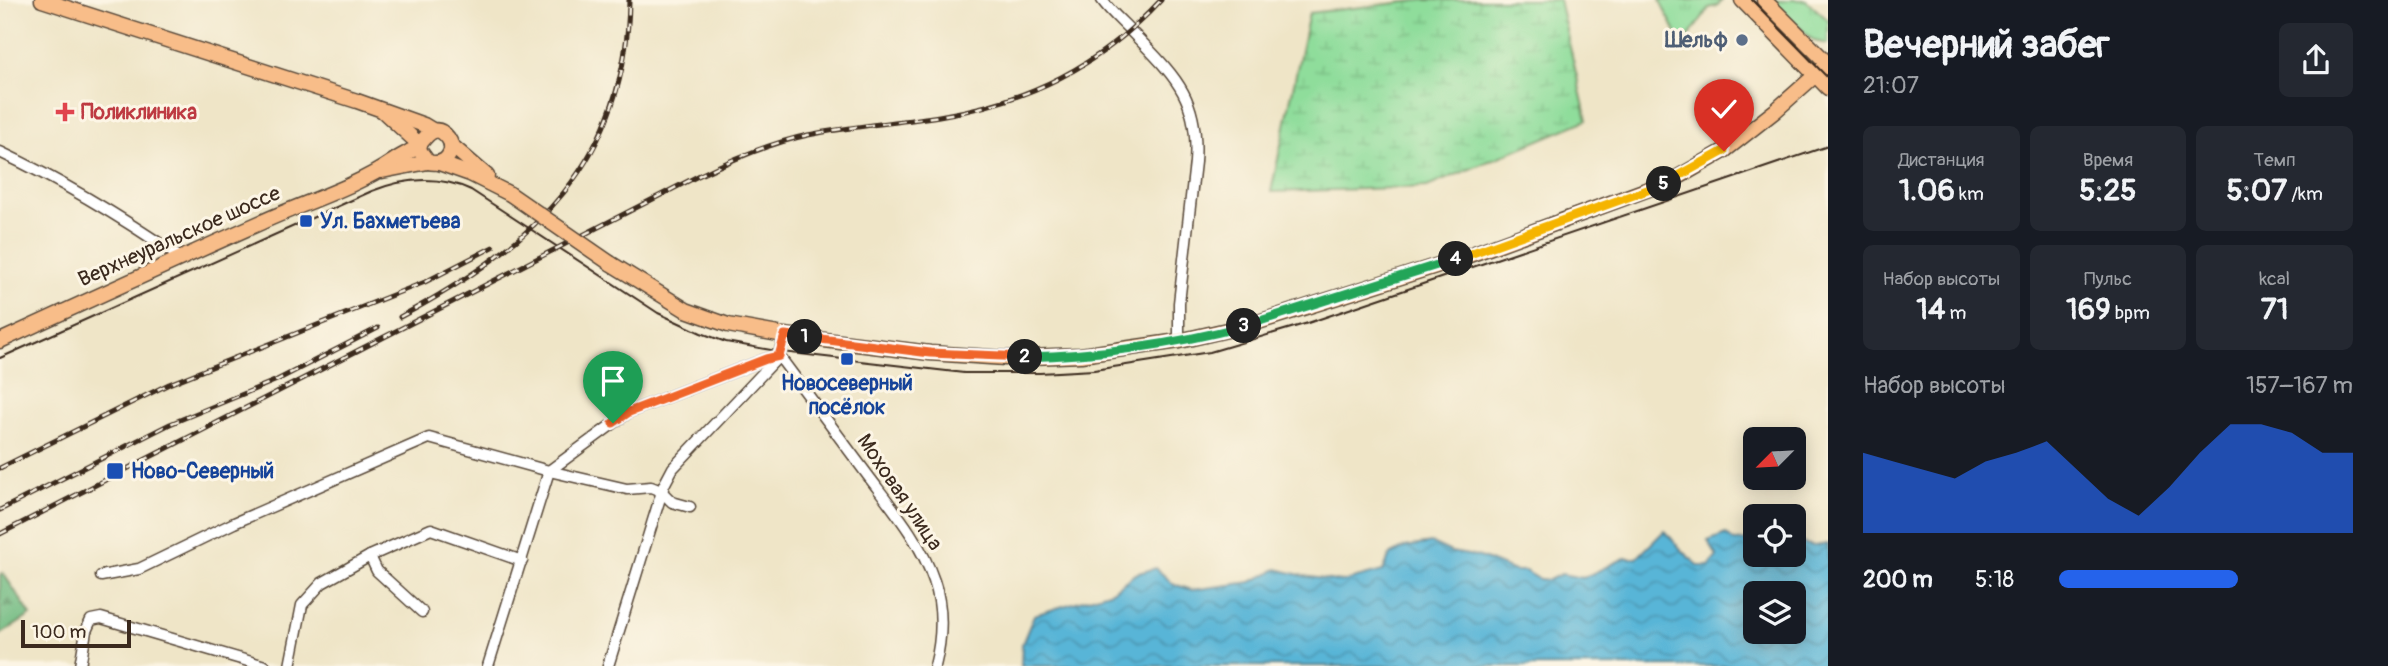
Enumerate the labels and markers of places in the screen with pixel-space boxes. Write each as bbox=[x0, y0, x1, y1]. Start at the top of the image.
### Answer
place label: Шельф bbox=[1664, 27, 1728, 54]
marker: Шельф bbox=[1734, 32, 1750, 48]
pin bbox=[1694, 79, 1754, 151]
place label: Поликлиника bbox=[81, 99, 197, 126]
marker: Поликлиника bbox=[55, 102, 75, 122]
pin: 5 bbox=[1646, 166, 1682, 202]
place label: Ул. Бахметьева bbox=[320, 208, 461, 235]
marker: Ул. Бахметьева bbox=[298, 213, 314, 229]
pin: 4 bbox=[1438, 242, 1474, 276]
pin: 3 bbox=[1226, 308, 1262, 344]
pin: 1 bbox=[788, 320, 822, 354]
pin: 2 bbox=[1007, 340, 1042, 374]
pin bbox=[583, 351, 643, 423]
marker: Новосеверный посёлок bbox=[839, 351, 855, 367]
place label: Новосеверный посёлок bbox=[781, 370, 913, 421]
place label: Ново-Северный bbox=[131, 458, 274, 485]
marker: Ново-Северный bbox=[105, 461, 125, 481]

